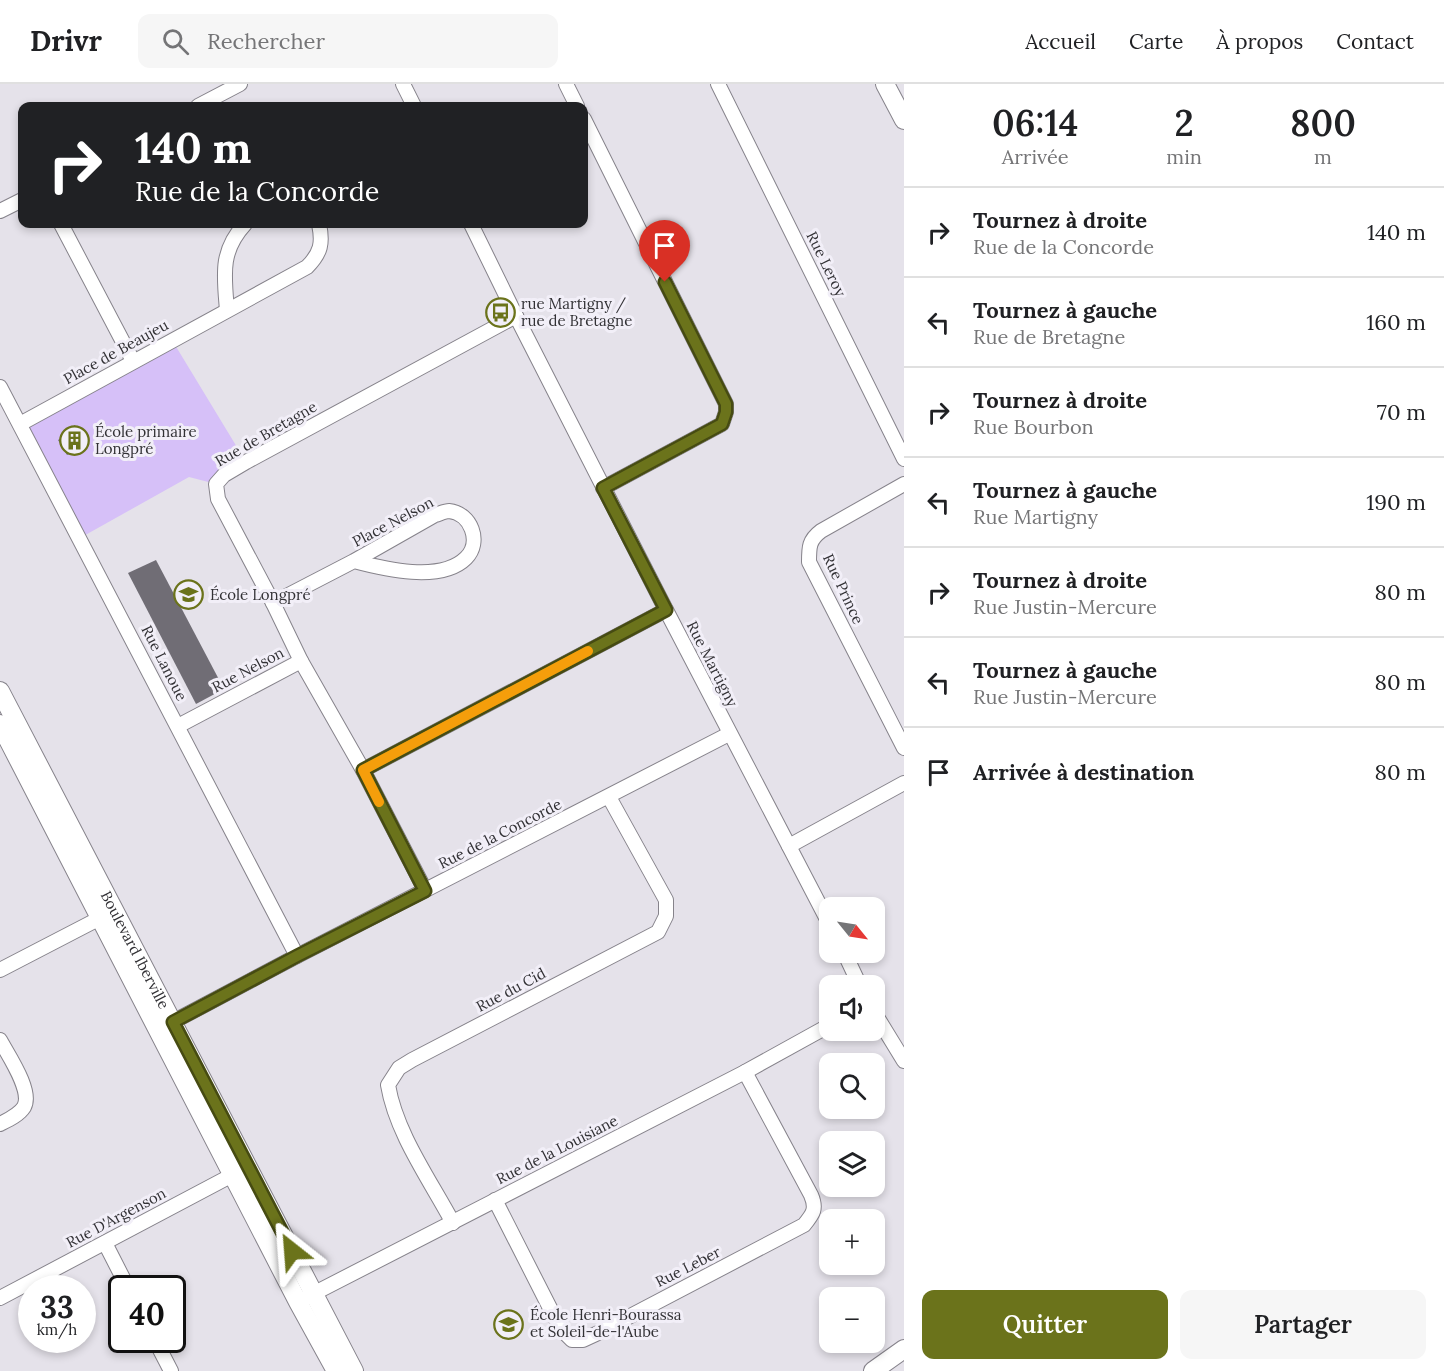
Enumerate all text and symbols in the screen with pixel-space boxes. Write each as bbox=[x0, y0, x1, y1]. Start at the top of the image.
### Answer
search box bbox=[138, 14, 558, 68]
text: Drivr bbox=[30, 23, 102, 59]
icon: search bbox=[159, 25, 192, 58]
text: Rechercher bbox=[207, 27, 325, 55]
text: Accueil bbox=[1025, 28, 1096, 55]
text: Carte bbox=[1129, 28, 1183, 55]
text: À propos bbox=[1216, 28, 1303, 55]
text: Contact bbox=[1336, 28, 1414, 55]
text: 06:14 bbox=[992, 100, 1078, 146]
text: 2 bbox=[1175, 100, 1194, 146]
text: 800 bbox=[1290, 100, 1356, 146]
text: 140 m bbox=[135, 121, 251, 175]
icon: right bbox=[36, 126, 114, 204]
text: Arrivée bbox=[1002, 144, 1069, 169]
text: min bbox=[1166, 144, 1202, 169]
text: m bbox=[1314, 144, 1332, 169]
text: Rue de la Concorde bbox=[135, 174, 379, 208]
text: Tournez à droite bbox=[973, 206, 1147, 234]
icon: right bbox=[922, 216, 955, 249]
text: 140 m bbox=[1367, 218, 1426, 246]
pin bbox=[639, 220, 690, 282]
street label: Rue Leroy bbox=[803, 228, 850, 300]
icon: arrive bbox=[648, 229, 681, 262]
text: Rue de la Concorde bbox=[973, 234, 1154, 259]
place label: rue Martigny / rue de Bretagne bbox=[521, 294, 632, 330]
text: Tournez à gauche bbox=[973, 296, 1157, 324]
bus stop icon: rue Martigny / rue de Bretagne bbox=[484, 297, 516, 329]
icon: left bbox=[922, 306, 955, 339]
text: 160 m bbox=[1366, 308, 1426, 336]
street label: Place de Beaujeu bbox=[60, 315, 172, 388]
text: Rue de Bretagne bbox=[973, 324, 1125, 349]
text: Tournez à droite bbox=[973, 386, 1147, 414]
icon: right bbox=[922, 396, 955, 429]
street label: Rue de Bretagne bbox=[212, 397, 320, 470]
text: 70 m bbox=[1377, 398, 1426, 426]
text: Rue Bourbon bbox=[973, 414, 1094, 439]
place label: École primaire Longpré bbox=[95, 422, 197, 458]
building icon: École primaire Longpré bbox=[58, 425, 90, 457]
text: Tournez à gauche bbox=[973, 476, 1157, 504]
icon: left bbox=[922, 486, 955, 519]
text: 190 m bbox=[1366, 488, 1426, 516]
street label: Place Nelson bbox=[349, 492, 437, 551]
text: Rue Martigny bbox=[973, 504, 1098, 529]
street label: Rue Prince bbox=[819, 551, 868, 627]
text: Tournez à droite bbox=[973, 566, 1147, 594]
icon: right bbox=[922, 576, 955, 609]
text: 80 m bbox=[1375, 578, 1426, 606]
school or university icon: École Longpré bbox=[173, 579, 205, 611]
place label: École Longpré bbox=[210, 585, 311, 604]
text: Rue Justin-Mercure bbox=[973, 594, 1157, 619]
street label: Rue Martigny bbox=[683, 618, 742, 710]
street label: Rue Lanoue bbox=[137, 622, 192, 704]
street label: Rue Nelson bbox=[209, 643, 287, 696]
text: Tournez à gauche bbox=[973, 656, 1157, 684]
icon: left bbox=[922, 666, 955, 699]
text: 80 m bbox=[1375, 668, 1426, 696]
text: Rue Justin-Mercure bbox=[973, 684, 1157, 709]
icon: arrive bbox=[922, 756, 955, 789]
text: Arrivée à destination bbox=[973, 758, 1194, 786]
text: 80 m bbox=[1375, 758, 1426, 786]
street label: Rue de la Concorde bbox=[435, 794, 565, 873]
street label: Boulevard Iberville bbox=[97, 888, 174, 1012]
north arrow bbox=[819, 897, 885, 963]
map controls bbox=[819, 897, 885, 1353]
street label: Rue du Cid bbox=[473, 963, 549, 1016]
button: sound bbox=[819, 975, 885, 1041]
button: search bbox=[819, 1053, 885, 1119]
street label: Rue de la Louisiane bbox=[493, 1111, 621, 1188]
button: layers bbox=[819, 1131, 885, 1197]
street label: Rue D'Argenson bbox=[63, 1183, 169, 1252]
button: + bbox=[819, 1209, 885, 1275]
position arrow bbox=[260, 1219, 324, 1283]
street label: Rue Leber bbox=[652, 1242, 724, 1291]
speed limit sign: 40 bbox=[108, 1275, 186, 1353]
button: − bbox=[819, 1287, 885, 1353]
text: 33 bbox=[40, 1288, 74, 1326]
button: Quitter bbox=[922, 1290, 1168, 1359]
button: Partager bbox=[1180, 1290, 1426, 1359]
place label: École Henri-Bourassa et Soleil-de-l'Aube bbox=[530, 1305, 682, 1341]
school or university icon: École Henri-Bourassa et Soleil-de-l'Aube bbox=[493, 1308, 525, 1340]
text: km/h bbox=[37, 1320, 77, 1339]

